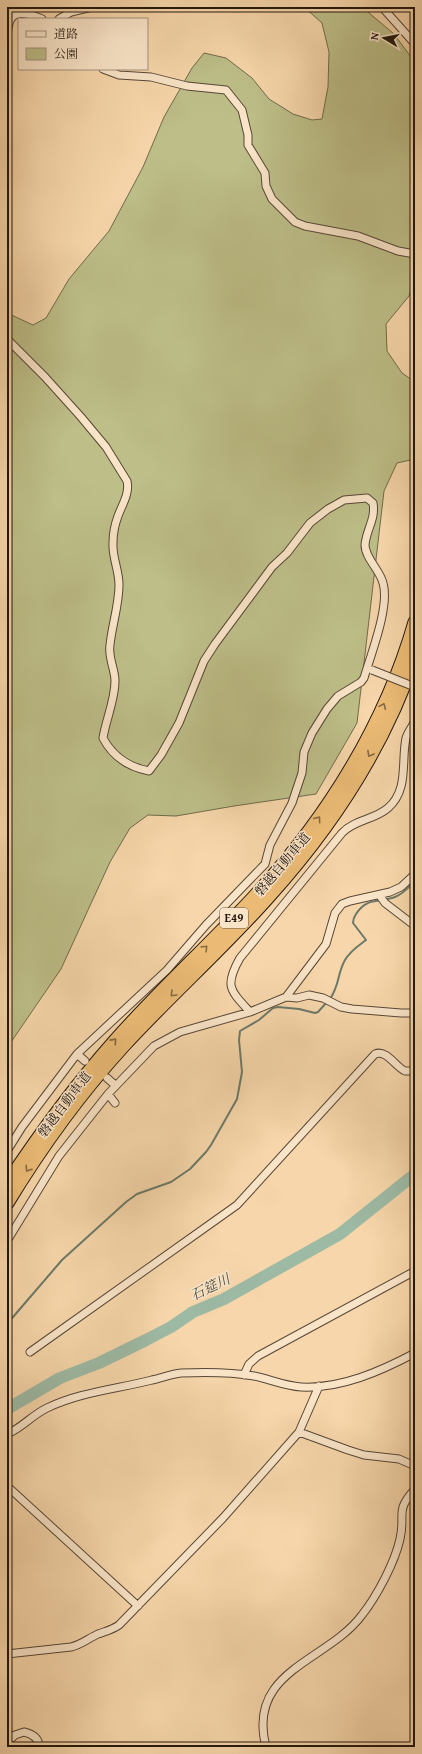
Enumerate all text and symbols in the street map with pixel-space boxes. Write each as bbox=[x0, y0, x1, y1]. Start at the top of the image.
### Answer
legend bbox=[18, 18, 148, 70]
north arrow bbox=[364, 18, 404, 58]
text: 道路 bbox=[54, 25, 78, 42]
text: N bbox=[366, 31, 383, 41]
text: 公園 bbox=[54, 45, 78, 62]
one-way arrow bbox=[378, 703, 386, 711]
one-way arrow bbox=[368, 750, 375, 757]
one-way arrow bbox=[313, 816, 321, 823]
street label: 磐越自動車道 bbox=[250, 828, 315, 900]
road number: E49 bbox=[220, 908, 248, 928]
one-way arrow bbox=[200, 945, 208, 953]
one-way arrow bbox=[170, 989, 178, 997]
one-way arrow bbox=[110, 1039, 117, 1046]
street label: 磐越自動車道 bbox=[33, 1067, 95, 1141]
one-way arrow bbox=[26, 1165, 33, 1172]
water label: 石筵川 bbox=[187, 1268, 235, 1305]

